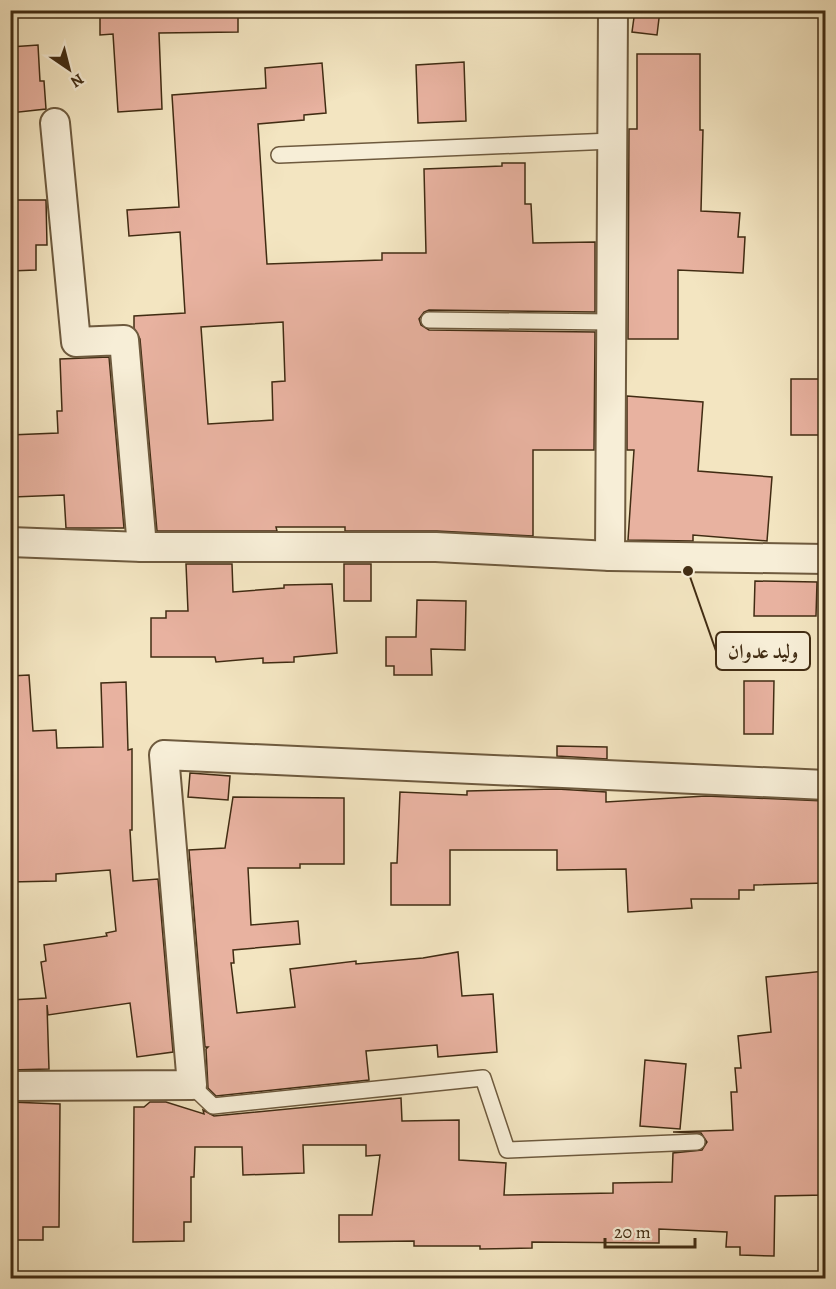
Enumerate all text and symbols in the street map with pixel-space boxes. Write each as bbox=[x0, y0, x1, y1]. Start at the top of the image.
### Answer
north arrow bbox=[39, 39, 99, 99]
text: N bbox=[66, 68, 88, 93]
callout: وليد عدوان bbox=[716, 632, 810, 670]
text: وليد عدوان bbox=[728, 638, 798, 665]
scale bar bbox=[605, 1211, 695, 1249]
text: 20 m bbox=[614, 1220, 651, 1244]

